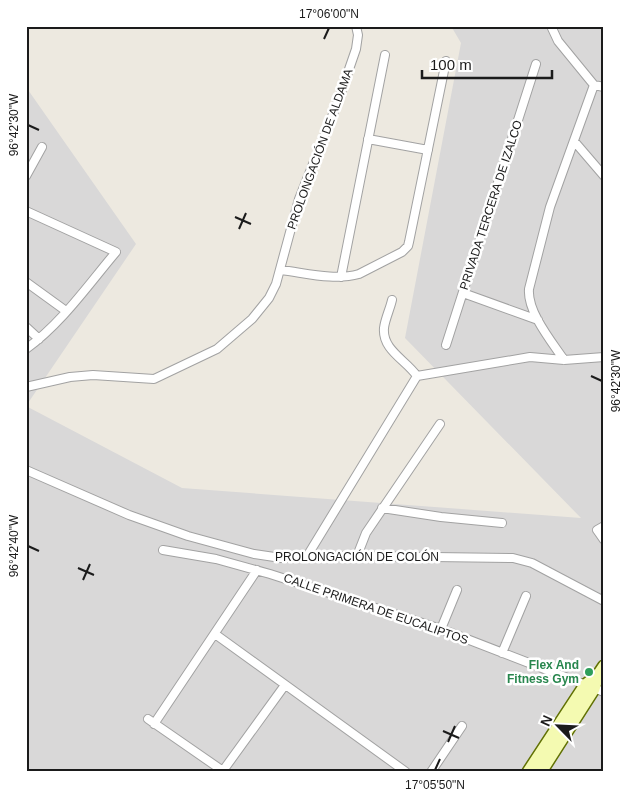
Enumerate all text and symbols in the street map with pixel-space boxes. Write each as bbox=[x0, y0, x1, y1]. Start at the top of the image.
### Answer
text: 17°06'00"N bbox=[299, 7, 359, 21]
scale bar bbox=[422, 48, 552, 80]
text: 100 m bbox=[430, 56, 472, 73]
street label: PROLONGACIÓN DE ALDAMA bbox=[283, 66, 356, 231]
text: 96°42'30"W bbox=[7, 93, 21, 156]
street label: PRIVADA TERCERA DE IZALCO bbox=[457, 118, 525, 292]
text: 96°42'30"W bbox=[609, 349, 623, 412]
text: 96°42'40"W bbox=[7, 514, 21, 577]
street label: PROLONGACIÓN DE COLÓN bbox=[275, 549, 439, 564]
street label: CALLE PRIMERA DE EUCALIPTOS bbox=[282, 571, 470, 647]
place label: Flex And Fitness Gym bbox=[507, 658, 579, 686]
marker: Flex And Fitness Gym bbox=[583, 666, 595, 678]
north arrow bbox=[532, 700, 582, 750]
text: N bbox=[537, 713, 555, 729]
text: 17°05'50"N bbox=[405, 778, 465, 792]

